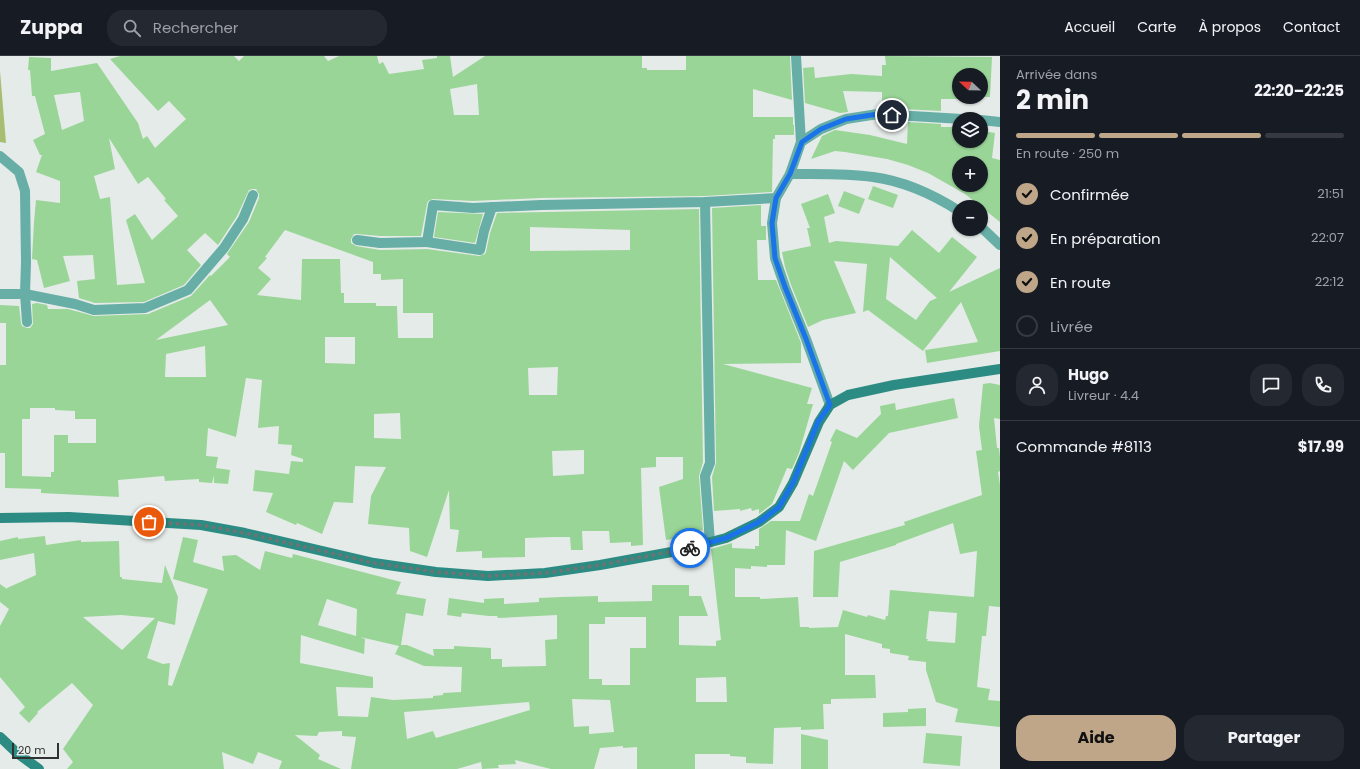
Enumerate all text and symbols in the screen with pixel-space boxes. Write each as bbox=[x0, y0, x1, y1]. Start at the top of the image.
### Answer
search box bbox=[107, 10, 387, 46]
text: Zuppa bbox=[20, 14, 83, 41]
icon: search bbox=[121, 17, 143, 39]
text: Rechercher bbox=[153, 17, 238, 38]
text: Accueil bbox=[1064, 17, 1115, 37]
text: Carte bbox=[1137, 17, 1177, 37]
text: À propos bbox=[1199, 17, 1261, 37]
text: Contact bbox=[1283, 17, 1340, 37]
text: Arrivée dans bbox=[1016, 65, 1097, 84]
north arrow bbox=[952, 68, 988, 104]
map controls bbox=[952, 68, 988, 236]
text: 22:20–22:25 bbox=[1254, 80, 1344, 101]
text: 2 min bbox=[1016, 82, 1089, 118]
pin bbox=[875, 98, 909, 132]
icon: home bbox=[881, 104, 903, 126]
button: layers bbox=[952, 112, 988, 148]
text: En route · 250 m bbox=[1016, 144, 1119, 163]
button: + bbox=[952, 156, 988, 192]
icon: check bbox=[1016, 183, 1038, 205]
text: Confirmée bbox=[1050, 184, 1129, 205]
text: 21:51 bbox=[1317, 184, 1344, 203]
button: − bbox=[952, 200, 988, 236]
icon: check bbox=[1016, 227, 1038, 249]
text: En préparation bbox=[1050, 228, 1161, 249]
text: 22:07 bbox=[1311, 228, 1344, 247]
icon: check bbox=[1016, 271, 1038, 293]
text: En route bbox=[1050, 272, 1111, 293]
text: 22:12 bbox=[1315, 272, 1344, 291]
text: Livrée bbox=[1050, 316, 1093, 337]
button: person bbox=[1016, 364, 1058, 406]
text: Hugo bbox=[1068, 364, 1109, 385]
button: chat bbox=[1250, 364, 1292, 406]
button: phone bbox=[1302, 364, 1344, 406]
text: Livreur · 4.4 bbox=[1068, 386, 1139, 405]
text: Commande #8113 bbox=[1016, 436, 1152, 457]
text: $17.99 bbox=[1298, 436, 1344, 457]
pin bbox=[132, 505, 166, 539]
icon: bag bbox=[138, 511, 160, 533]
courier bbox=[670, 528, 710, 568]
icon: bike bbox=[679, 537, 701, 559]
button: Aide bbox=[1016, 715, 1176, 761]
button: Partager bbox=[1184, 715, 1344, 761]
scale bar bbox=[12, 741, 59, 760]
text: 20 m bbox=[18, 742, 46, 758]

